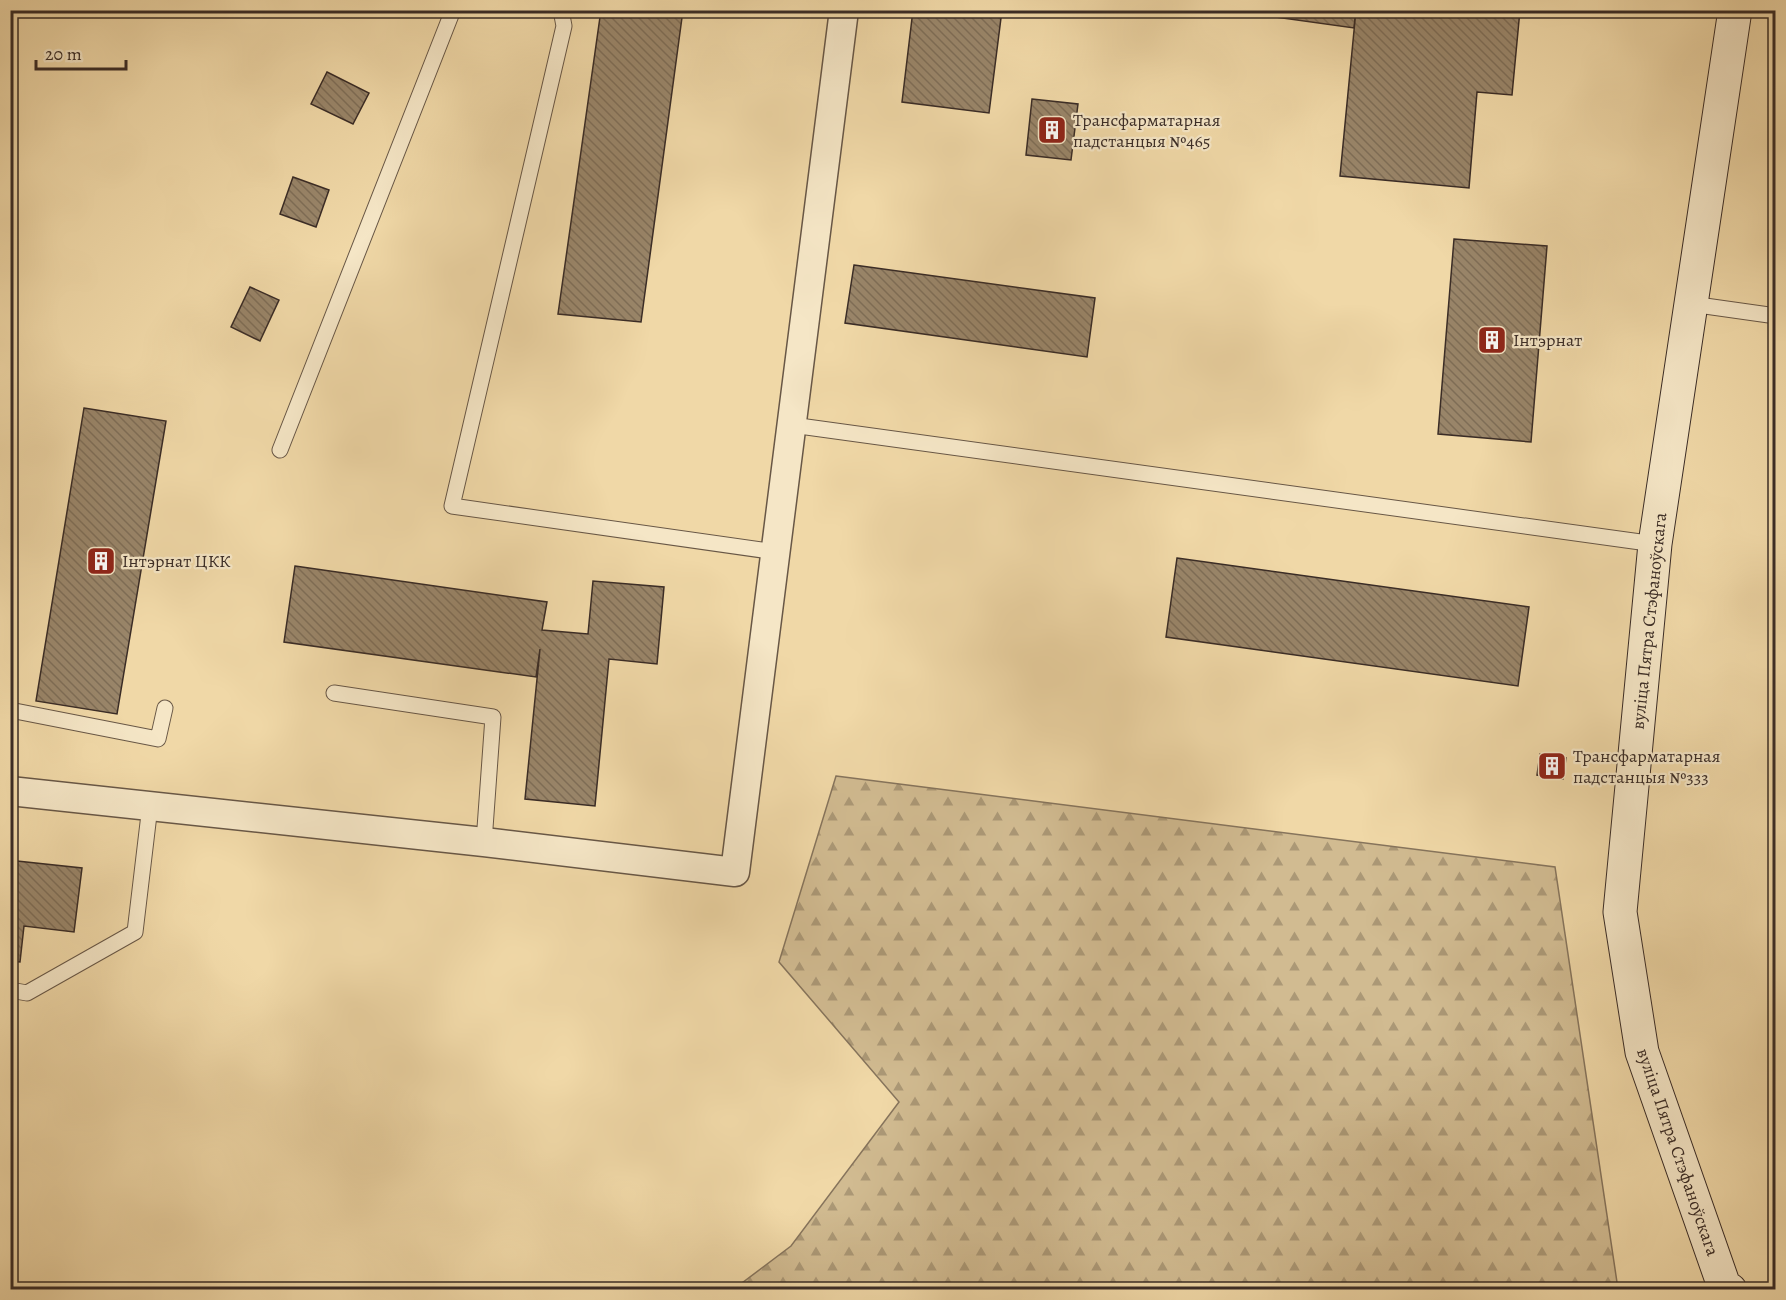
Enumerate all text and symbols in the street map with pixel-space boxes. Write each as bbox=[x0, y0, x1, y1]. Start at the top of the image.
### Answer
scale bar bbox=[36, 33, 126, 71]
text: 20 m bbox=[45, 42, 82, 66]
place label: Трансфарматарная падстанцыя №465 bbox=[1073, 108, 1220, 153]
building icon: Трансфарматарная падстанцыя №465 bbox=[1036, 114, 1068, 146]
building icon: Інтэрнат bbox=[1476, 324, 1508, 356]
place label: Інтэрнат bbox=[1513, 328, 1582, 352]
street label: вуліца Пятра Стэфаноўскага bbox=[1626, 511, 1672, 731]
building icon: Інтэрнат ЦКК bbox=[85, 545, 117, 577]
place label: Інтэрнат ЦКК bbox=[122, 549, 231, 573]
place label: Трансфарматарная падстанцыя №333 bbox=[1573, 744, 1720, 789]
building icon: Трансфарматарная падстанцыя №333 bbox=[1536, 750, 1568, 782]
street label: вуліца Пятра Стэфаноўскага bbox=[1631, 1045, 1725, 1260]

